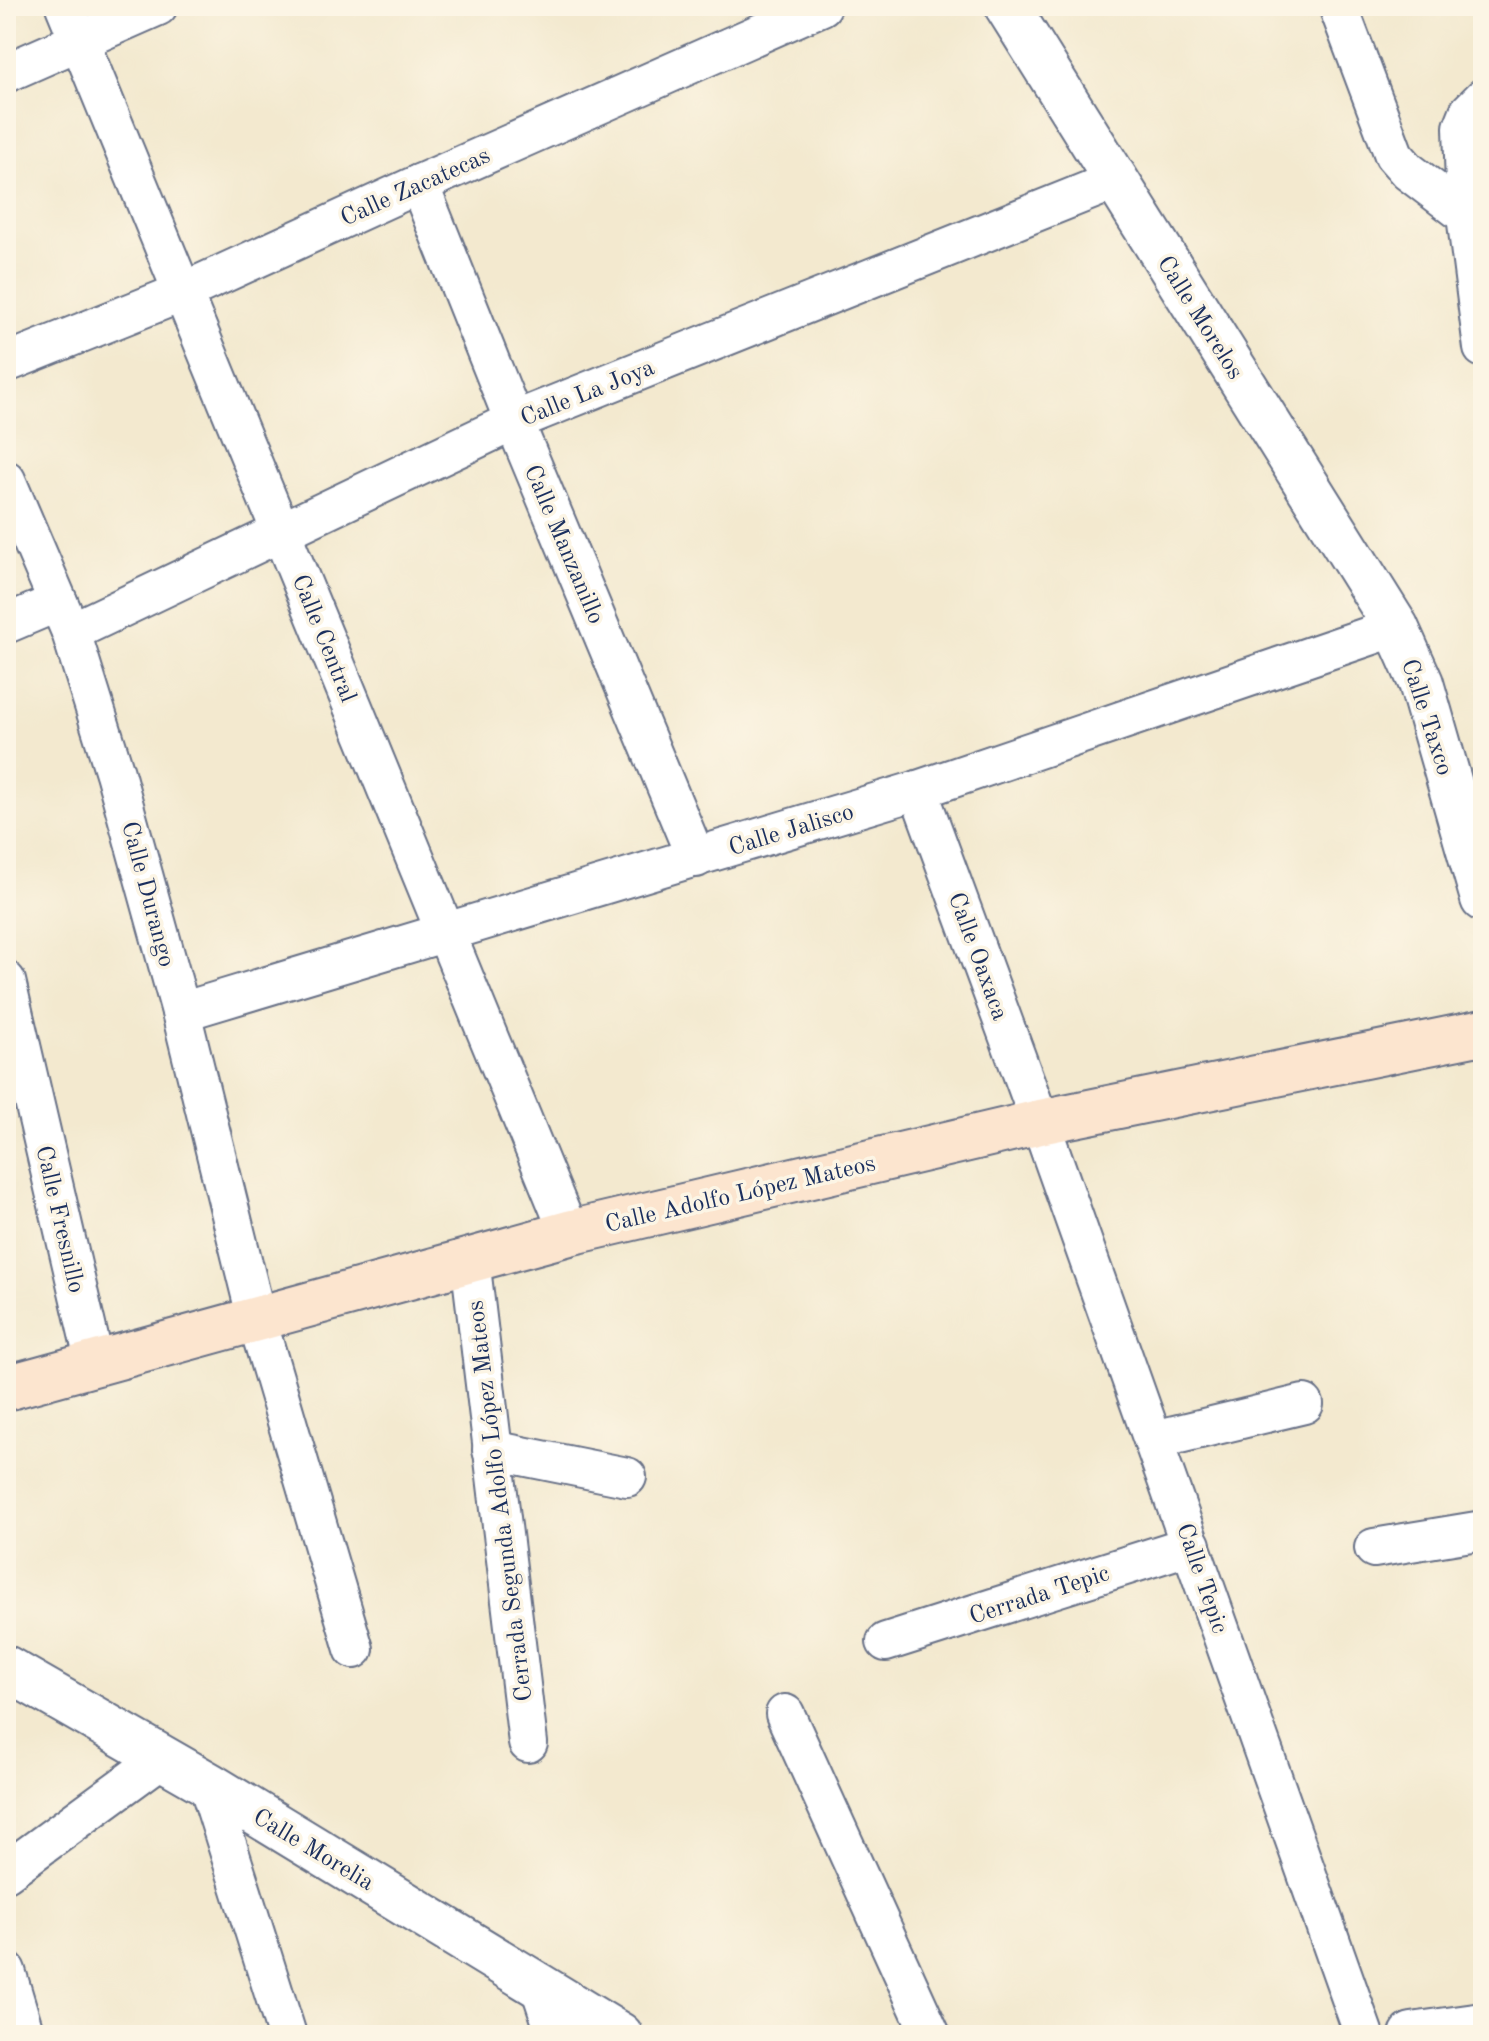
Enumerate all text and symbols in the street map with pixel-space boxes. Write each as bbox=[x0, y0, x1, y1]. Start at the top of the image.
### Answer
street label: Calle Zacatecas bbox=[338, 144, 494, 231]
street label: Calle Morelos bbox=[1152, 252, 1247, 384]
street label: Calle La Joya bbox=[517, 356, 658, 432]
street label: Calle Manzanillo bbox=[519, 462, 607, 628]
street label: Calle Central bbox=[287, 572, 360, 706]
street label: Calle Taxco bbox=[1396, 657, 1456, 779]
street label: Calle Jalisco bbox=[726, 801, 857, 861]
street label: Calle Durango bbox=[116, 819, 178, 970]
street label: Calle Oaxaca bbox=[943, 890, 1011, 1024]
street label: Calle Fresnillo bbox=[30, 1143, 88, 1295]
street label: Calle Adolfo López Mateos bbox=[603, 1152, 878, 1238]
street label: Cerrada Segunda Adolfo López Mateos bbox=[464, 1299, 537, 1703]
street label: Calle Tepic bbox=[1171, 1521, 1231, 1637]
street label: Cerrada Tepic bbox=[967, 1562, 1113, 1630]
street label: Calle Morelia bbox=[248, 1805, 378, 1896]

